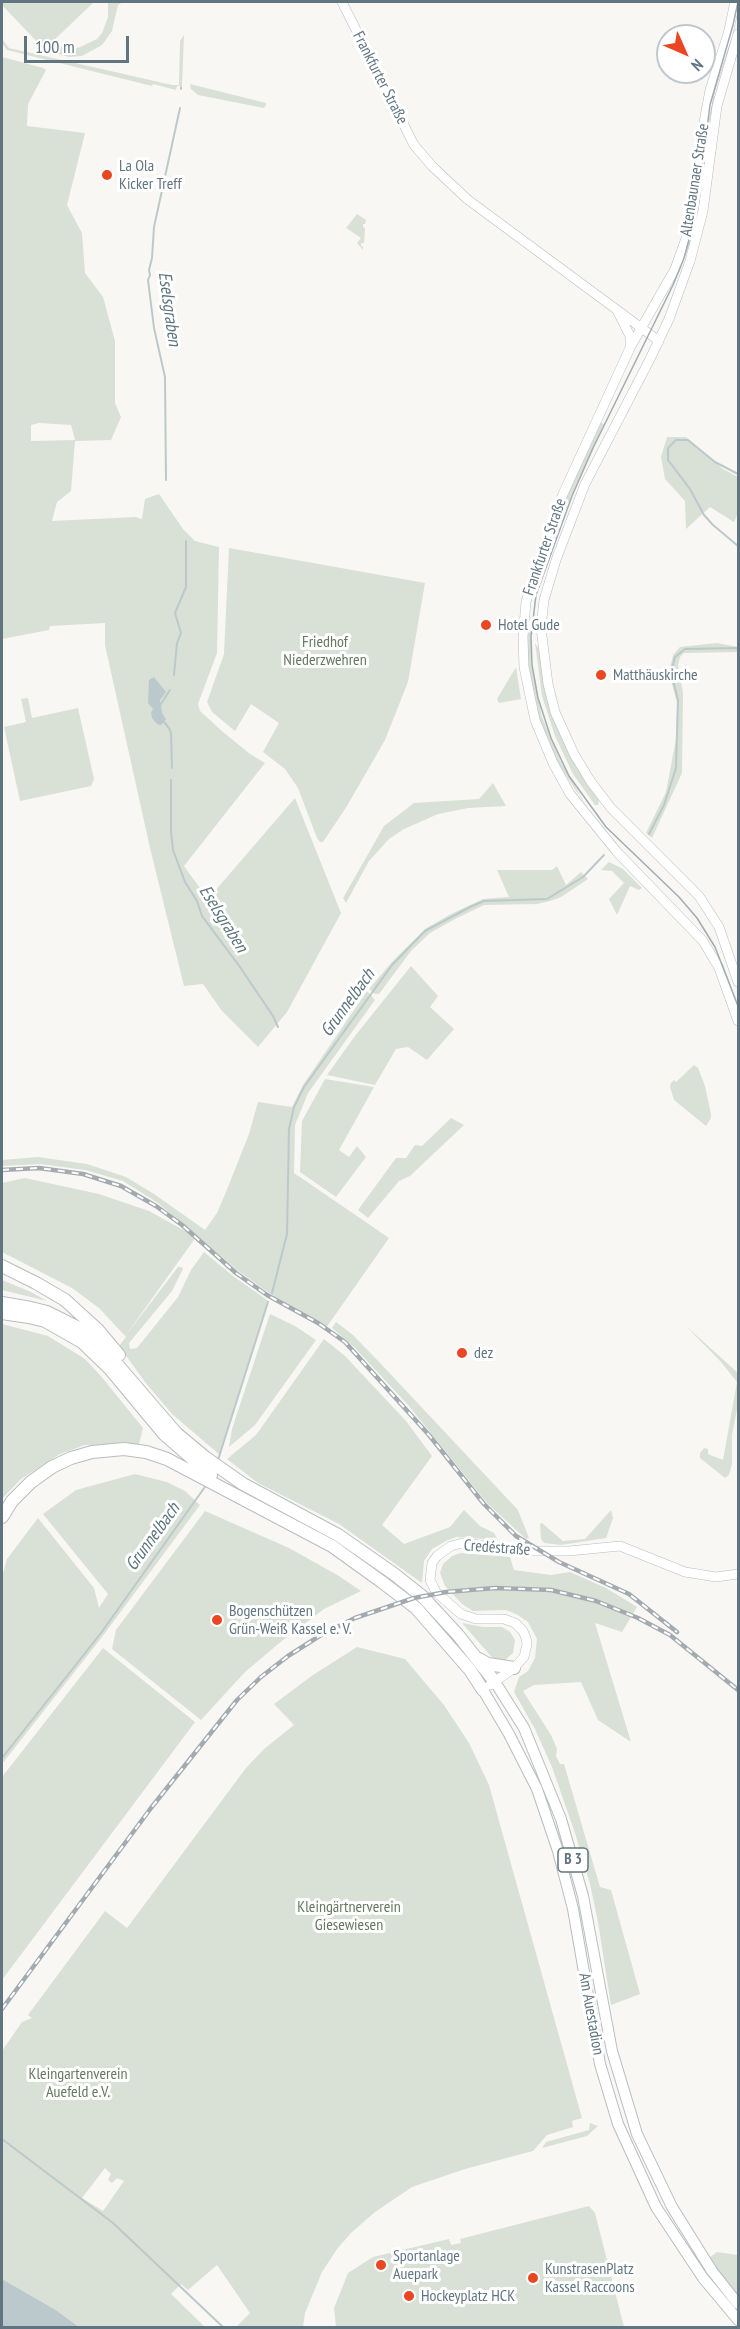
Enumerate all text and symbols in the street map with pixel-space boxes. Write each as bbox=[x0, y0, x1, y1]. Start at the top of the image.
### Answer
scale bar bbox=[27, 24, 132, 62]
north arrow bbox=[656, 24, 716, 84]
street label: Frankfurter Straße bbox=[348, 28, 412, 128]
text: 100 m bbox=[35, 35, 75, 58]
text: N bbox=[687, 55, 707, 75]
street label: Altenbaunaer Straße bbox=[677, 122, 713, 238]
place label: La Ola Kicker Treff bbox=[119, 156, 181, 194]
marker: La Ola Kicker Treff bbox=[100, 168, 114, 182]
water label: Eselsgraben bbox=[153, 271, 185, 347]
street label: Frankfurter Straße bbox=[519, 496, 571, 598]
place label: Hotel Gude bbox=[498, 615, 560, 635]
marker: Hotel Gude bbox=[479, 618, 493, 632]
park label: Friedhof Niederzwehren bbox=[283, 632, 367, 670]
place label: Matthäuskirche bbox=[613, 665, 698, 685]
marker: Matthäuskirche bbox=[594, 668, 608, 682]
water label: Eselsgraben bbox=[194, 882, 252, 956]
water label: Grunnelbach bbox=[316, 965, 380, 1041]
place label: dez bbox=[474, 1343, 493, 1363]
marker: dez bbox=[455, 1346, 469, 1360]
water label: Grunnelbach bbox=[121, 1499, 185, 1575]
street label: Credéstraße bbox=[463, 1536, 531, 1560]
place label: Bogenschützen Grün-Weiß Kassel e. V. bbox=[229, 1601, 352, 1639]
marker: Bogenschützen Grün-Weiß Kassel e. V. bbox=[210, 1613, 224, 1627]
road number: B 3 bbox=[558, 1848, 588, 1872]
park label: Kleingärtnerverein Giesewiesen bbox=[297, 1897, 401, 1935]
street label: Am Auestadion bbox=[574, 1971, 608, 2057]
park label: Kleingartenverein Auefeld e.V. bbox=[28, 2064, 128, 2102]
place label: Sportanlage Auepark bbox=[393, 2246, 460, 2284]
marker: Sportanlage Auepark bbox=[374, 2258, 388, 2272]
place label: KunstrasenPlatz Kassel Raccoons bbox=[545, 2259, 635, 2297]
marker: KunstrasenPlatz Kassel Raccoons bbox=[526, 2271, 540, 2285]
place label: Hockeyplatz HCK bbox=[421, 2286, 515, 2306]
marker: Hockeyplatz HCK bbox=[402, 2289, 416, 2303]

